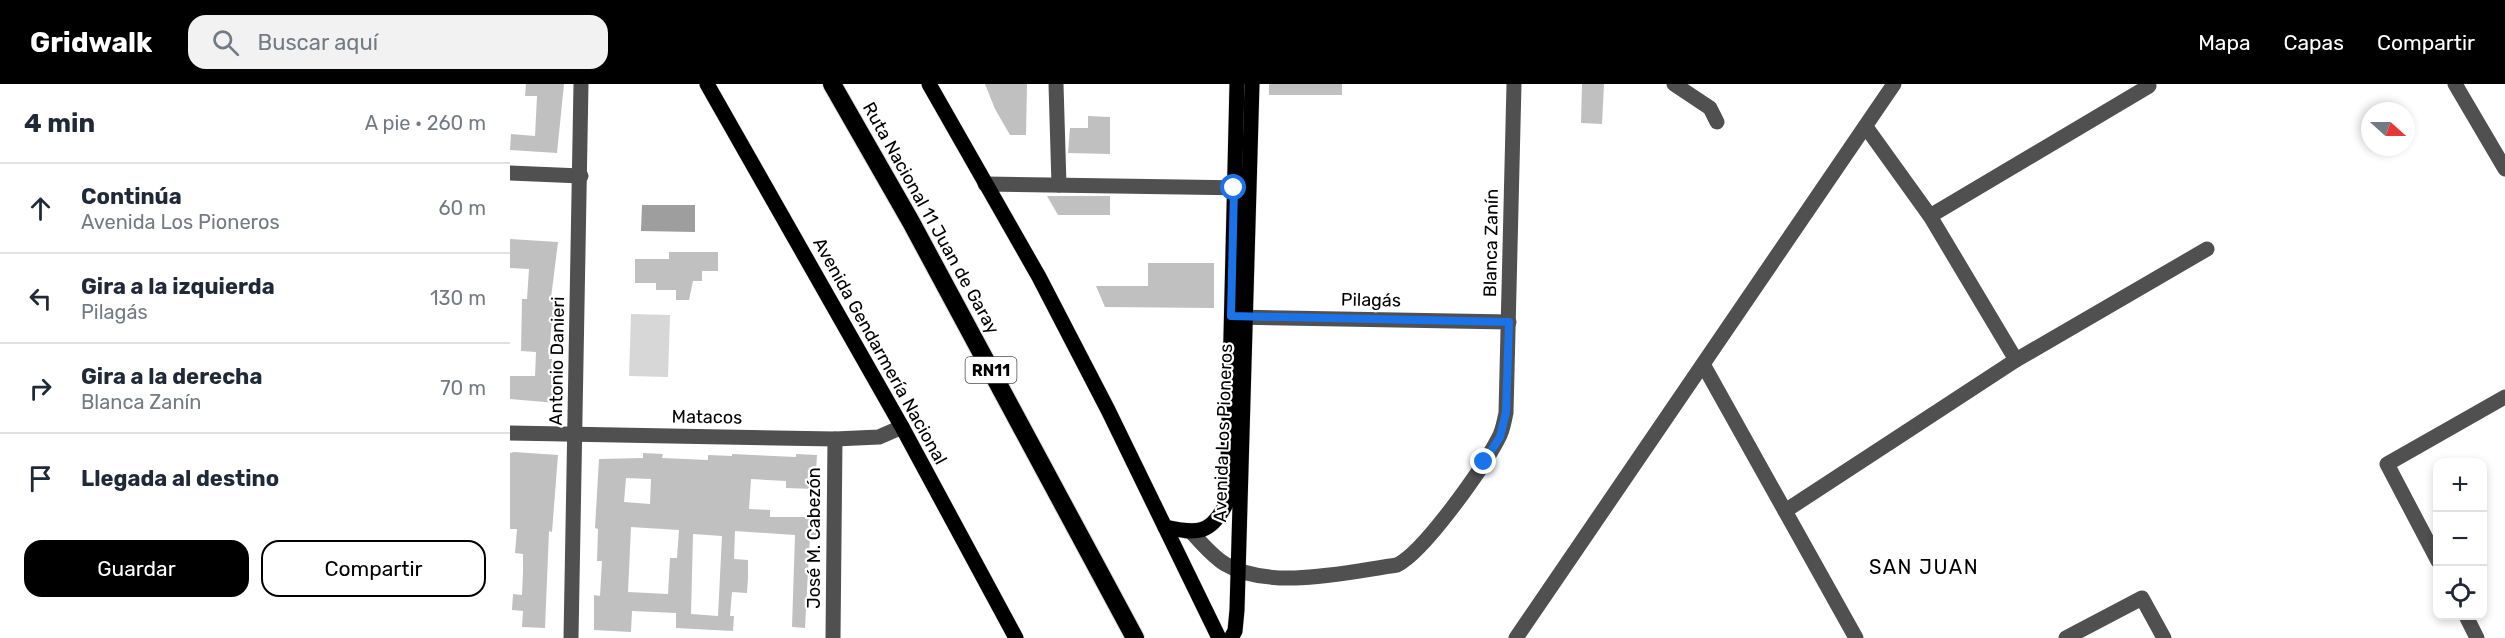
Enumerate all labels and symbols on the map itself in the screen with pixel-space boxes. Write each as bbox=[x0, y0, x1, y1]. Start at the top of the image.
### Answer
street label: Ruta Nacional 11 Juan de Garay bbox=[858, 98, 1004, 338]
north arrow bbox=[2361, 102, 2415, 156]
route start bbox=[1220, 174, 1246, 200]
street label: Blanca Zanín bbox=[1479, 189, 1503, 297]
street label: Avenida Gendarmería Nacional bbox=[808, 234, 952, 468]
street label: Pilagás bbox=[1341, 288, 1401, 312]
street label: Antonio Danieri bbox=[545, 296, 569, 426]
street label: Avenida Los Pioneros bbox=[1209, 343, 1237, 523]
road number: RN11 bbox=[966, 357, 1016, 383]
street label: Matacos bbox=[672, 405, 742, 429]
route end bbox=[1470, 448, 1496, 474]
street label: José M. Cabezón bbox=[803, 467, 825, 609]
district label: SAN JUAN bbox=[1869, 555, 1979, 579]

